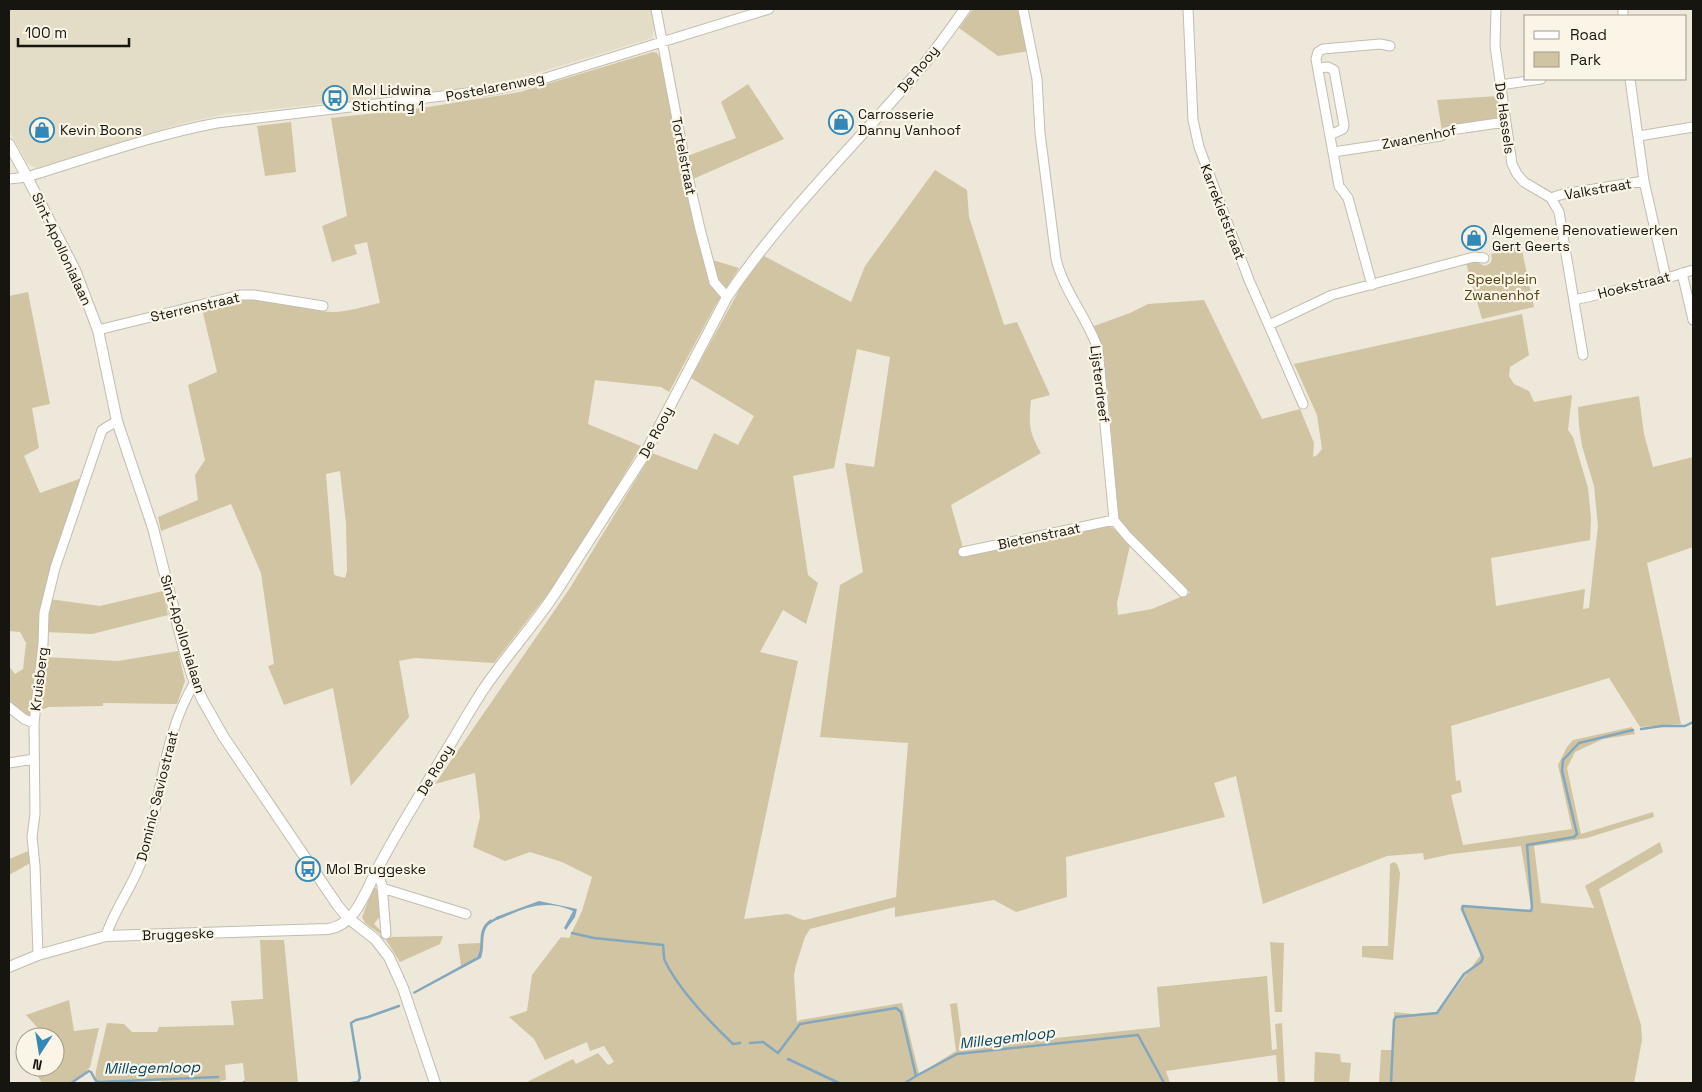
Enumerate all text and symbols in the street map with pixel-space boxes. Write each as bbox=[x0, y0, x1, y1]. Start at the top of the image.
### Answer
scale bar bbox=[18, 15, 129, 47]
legend bbox=[1524, 15, 1687, 80]
text: 100 m bbox=[25, 23, 67, 42]
text: Road bbox=[1570, 25, 1607, 44]
street label: De Rooy bbox=[893, 42, 943, 96]
text: Park bbox=[1570, 50, 1601, 69]
street label: Postelarenweg bbox=[444, 69, 546, 105]
place label: Mol Lidwina Stichting 1 bbox=[352, 81, 431, 115]
street label: De Hassels bbox=[1491, 81, 1519, 155]
bus stop icon: Mol Lidwina Stichting 1 bbox=[322, 85, 348, 111]
place label: Carrosserie Danny Vanhoof bbox=[858, 105, 961, 139]
shop icon: Carrosserie Danny Vanhoof bbox=[828, 109, 854, 135]
street label: Tortelstraat bbox=[668, 115, 700, 197]
shop icon: Kevin Boons bbox=[29, 117, 55, 143]
place label: Kevin Boons bbox=[60, 121, 142, 139]
street label: Zwanenhof bbox=[1380, 121, 1458, 153]
street label: Karrekietstraat bbox=[1196, 161, 1250, 263]
street label: Valkstraat bbox=[1563, 174, 1633, 204]
street label: Sint-Apollonialaan bbox=[28, 189, 96, 309]
place label: Algemene Renovatiewerken Gert Geerts bbox=[1492, 221, 1678, 255]
shop icon: Algemene Renovatiewerken Gert Geerts bbox=[1461, 225, 1487, 251]
street label: Hoekstraat bbox=[1596, 267, 1672, 303]
park label: Speelplein Zwanenhof bbox=[1464, 270, 1540, 304]
street label: Sterrenstraat bbox=[149, 288, 241, 326]
street label: Lijsterdreef bbox=[1086, 344, 1114, 424]
street label: De Rooy bbox=[635, 403, 677, 461]
street label: Bietenstraat bbox=[996, 518, 1082, 554]
street label: Sint-Apollonialaan bbox=[156, 573, 210, 695]
street label: Kruisberg bbox=[26, 646, 52, 712]
street label: Dominic Saviostraat bbox=[132, 729, 182, 863]
street label: De Rooy bbox=[413, 741, 457, 799]
bus stop icon: Mol Bruggeske bbox=[295, 856, 321, 882]
place label: Mol Bruggeske bbox=[326, 860, 426, 878]
street label: Bruggeske bbox=[142, 924, 214, 944]
water label: Millegemloop bbox=[958, 1022, 1057, 1053]
north arrow bbox=[15, 1027, 65, 1077]
text: N bbox=[31, 1055, 44, 1074]
water label: Millegemloop bbox=[104, 1057, 202, 1078]

